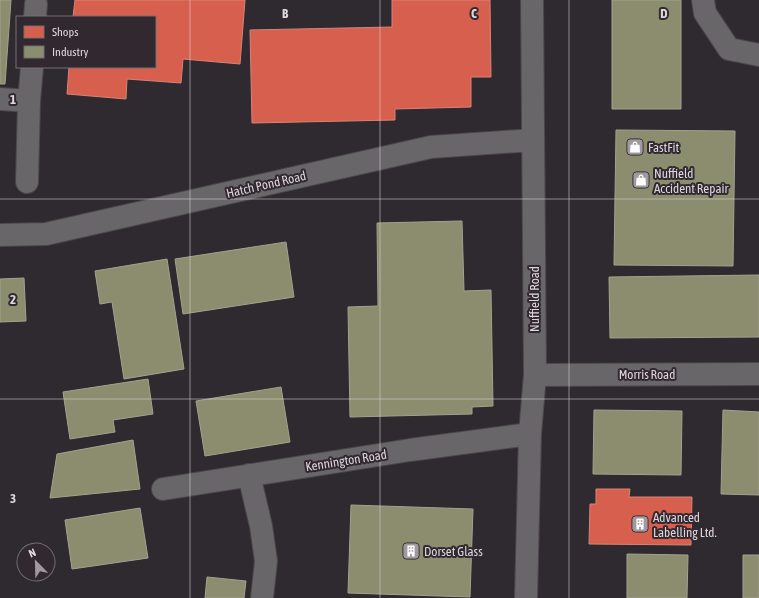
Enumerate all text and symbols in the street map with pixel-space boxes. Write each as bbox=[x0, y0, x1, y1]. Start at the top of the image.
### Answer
text: B bbox=[282, 6, 289, 21]
text: C bbox=[471, 6, 477, 21]
text: D bbox=[660, 6, 668, 21]
legend bbox=[16, 16, 156, 68]
text: Shops bbox=[52, 25, 78, 39]
text: Industry bbox=[52, 45, 89, 59]
text: 1 bbox=[10, 92, 16, 107]
shop icon: FastFit bbox=[625, 137, 645, 157]
place label: FastFit bbox=[648, 140, 680, 155]
place label: Nuffield Accident Repair bbox=[654, 166, 728, 196]
street label: Hatch Pond Road bbox=[225, 168, 308, 201]
shop icon: Nuffield Accident Repair bbox=[631, 170, 651, 190]
street label: Nuffield Road bbox=[527, 266, 542, 332]
text: 2 bbox=[10, 292, 16, 307]
street label: Morris Road bbox=[619, 367, 675, 382]
street label: Kennington Road bbox=[304, 447, 388, 474]
text: 3 bbox=[10, 491, 16, 506]
place label: Advanced Labelling Ltd. bbox=[653, 510, 717, 540]
building icon: Advanced Labelling Ltd. bbox=[630, 514, 650, 534]
building icon: Dorset Glass bbox=[401, 541, 421, 561]
north arrow bbox=[16, 542, 56, 582]
place label: Dorset Glass bbox=[424, 544, 483, 559]
text: N bbox=[27, 546, 37, 560]

